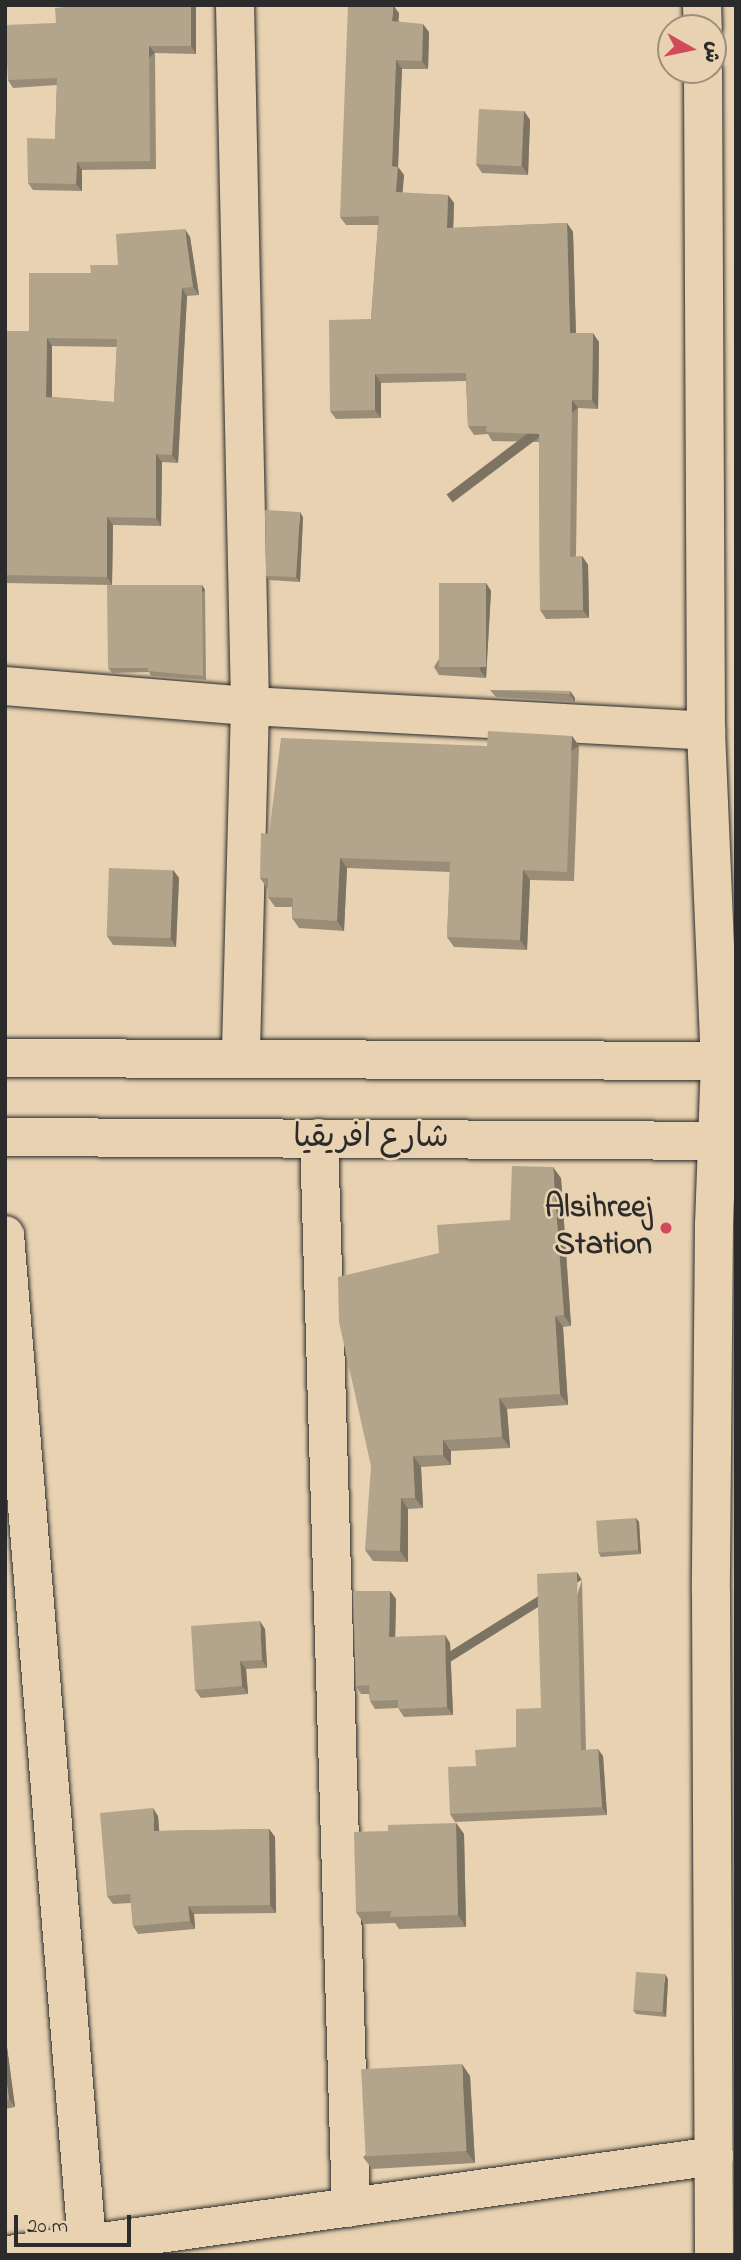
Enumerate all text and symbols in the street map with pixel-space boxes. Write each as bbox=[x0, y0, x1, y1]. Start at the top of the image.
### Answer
north arrow bbox=[657, 14, 727, 84]
text: ش bbox=[696, 40, 726, 64]
street label: شارع افريقيا bbox=[293, 1120, 449, 1158]
place label: Alsihreej Station bbox=[545, 1191, 652, 1266]
marker: Alsihreej Station bbox=[658, 1220, 674, 1236]
scale bar bbox=[18, 2200, 135, 2244]
text: 20 m bbox=[27, 2212, 68, 2242]

